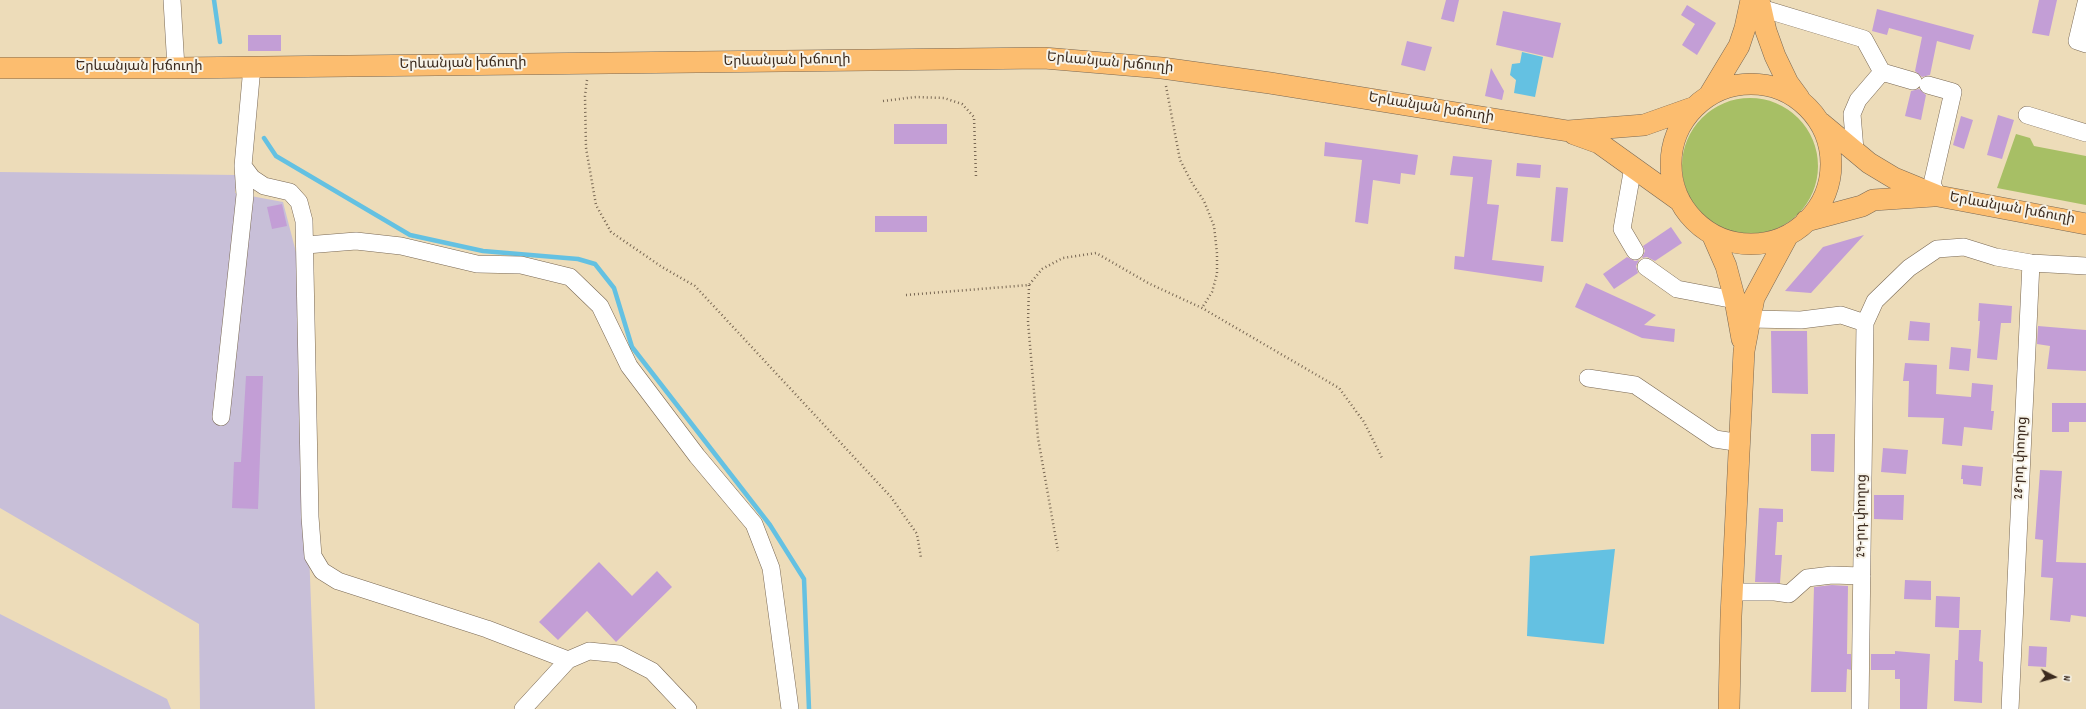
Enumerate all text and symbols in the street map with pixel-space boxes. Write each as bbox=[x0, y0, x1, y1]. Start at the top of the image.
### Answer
street label: Երևանյան խճուղի bbox=[1046, 50, 1174, 78]
street label: Երևանյան խճուղի bbox=[723, 52, 851, 72]
street label: Երևանյան խճուղի bbox=[399, 55, 527, 75]
street label: Երևանյան խճուղի bbox=[75, 60, 203, 76]
street label: Երևանյան խճուղի bbox=[1367, 91, 1495, 127]
street label: Երևանյան խճուղի bbox=[1948, 191, 2076, 229]
street label: 28-րդ փողոց bbox=[2011, 416, 2033, 500]
street label: 29-րդ փողոց bbox=[1854, 474, 1872, 558]
north arrow bbox=[2034, 657, 2074, 697]
text: N bbox=[2058, 675, 2074, 682]

